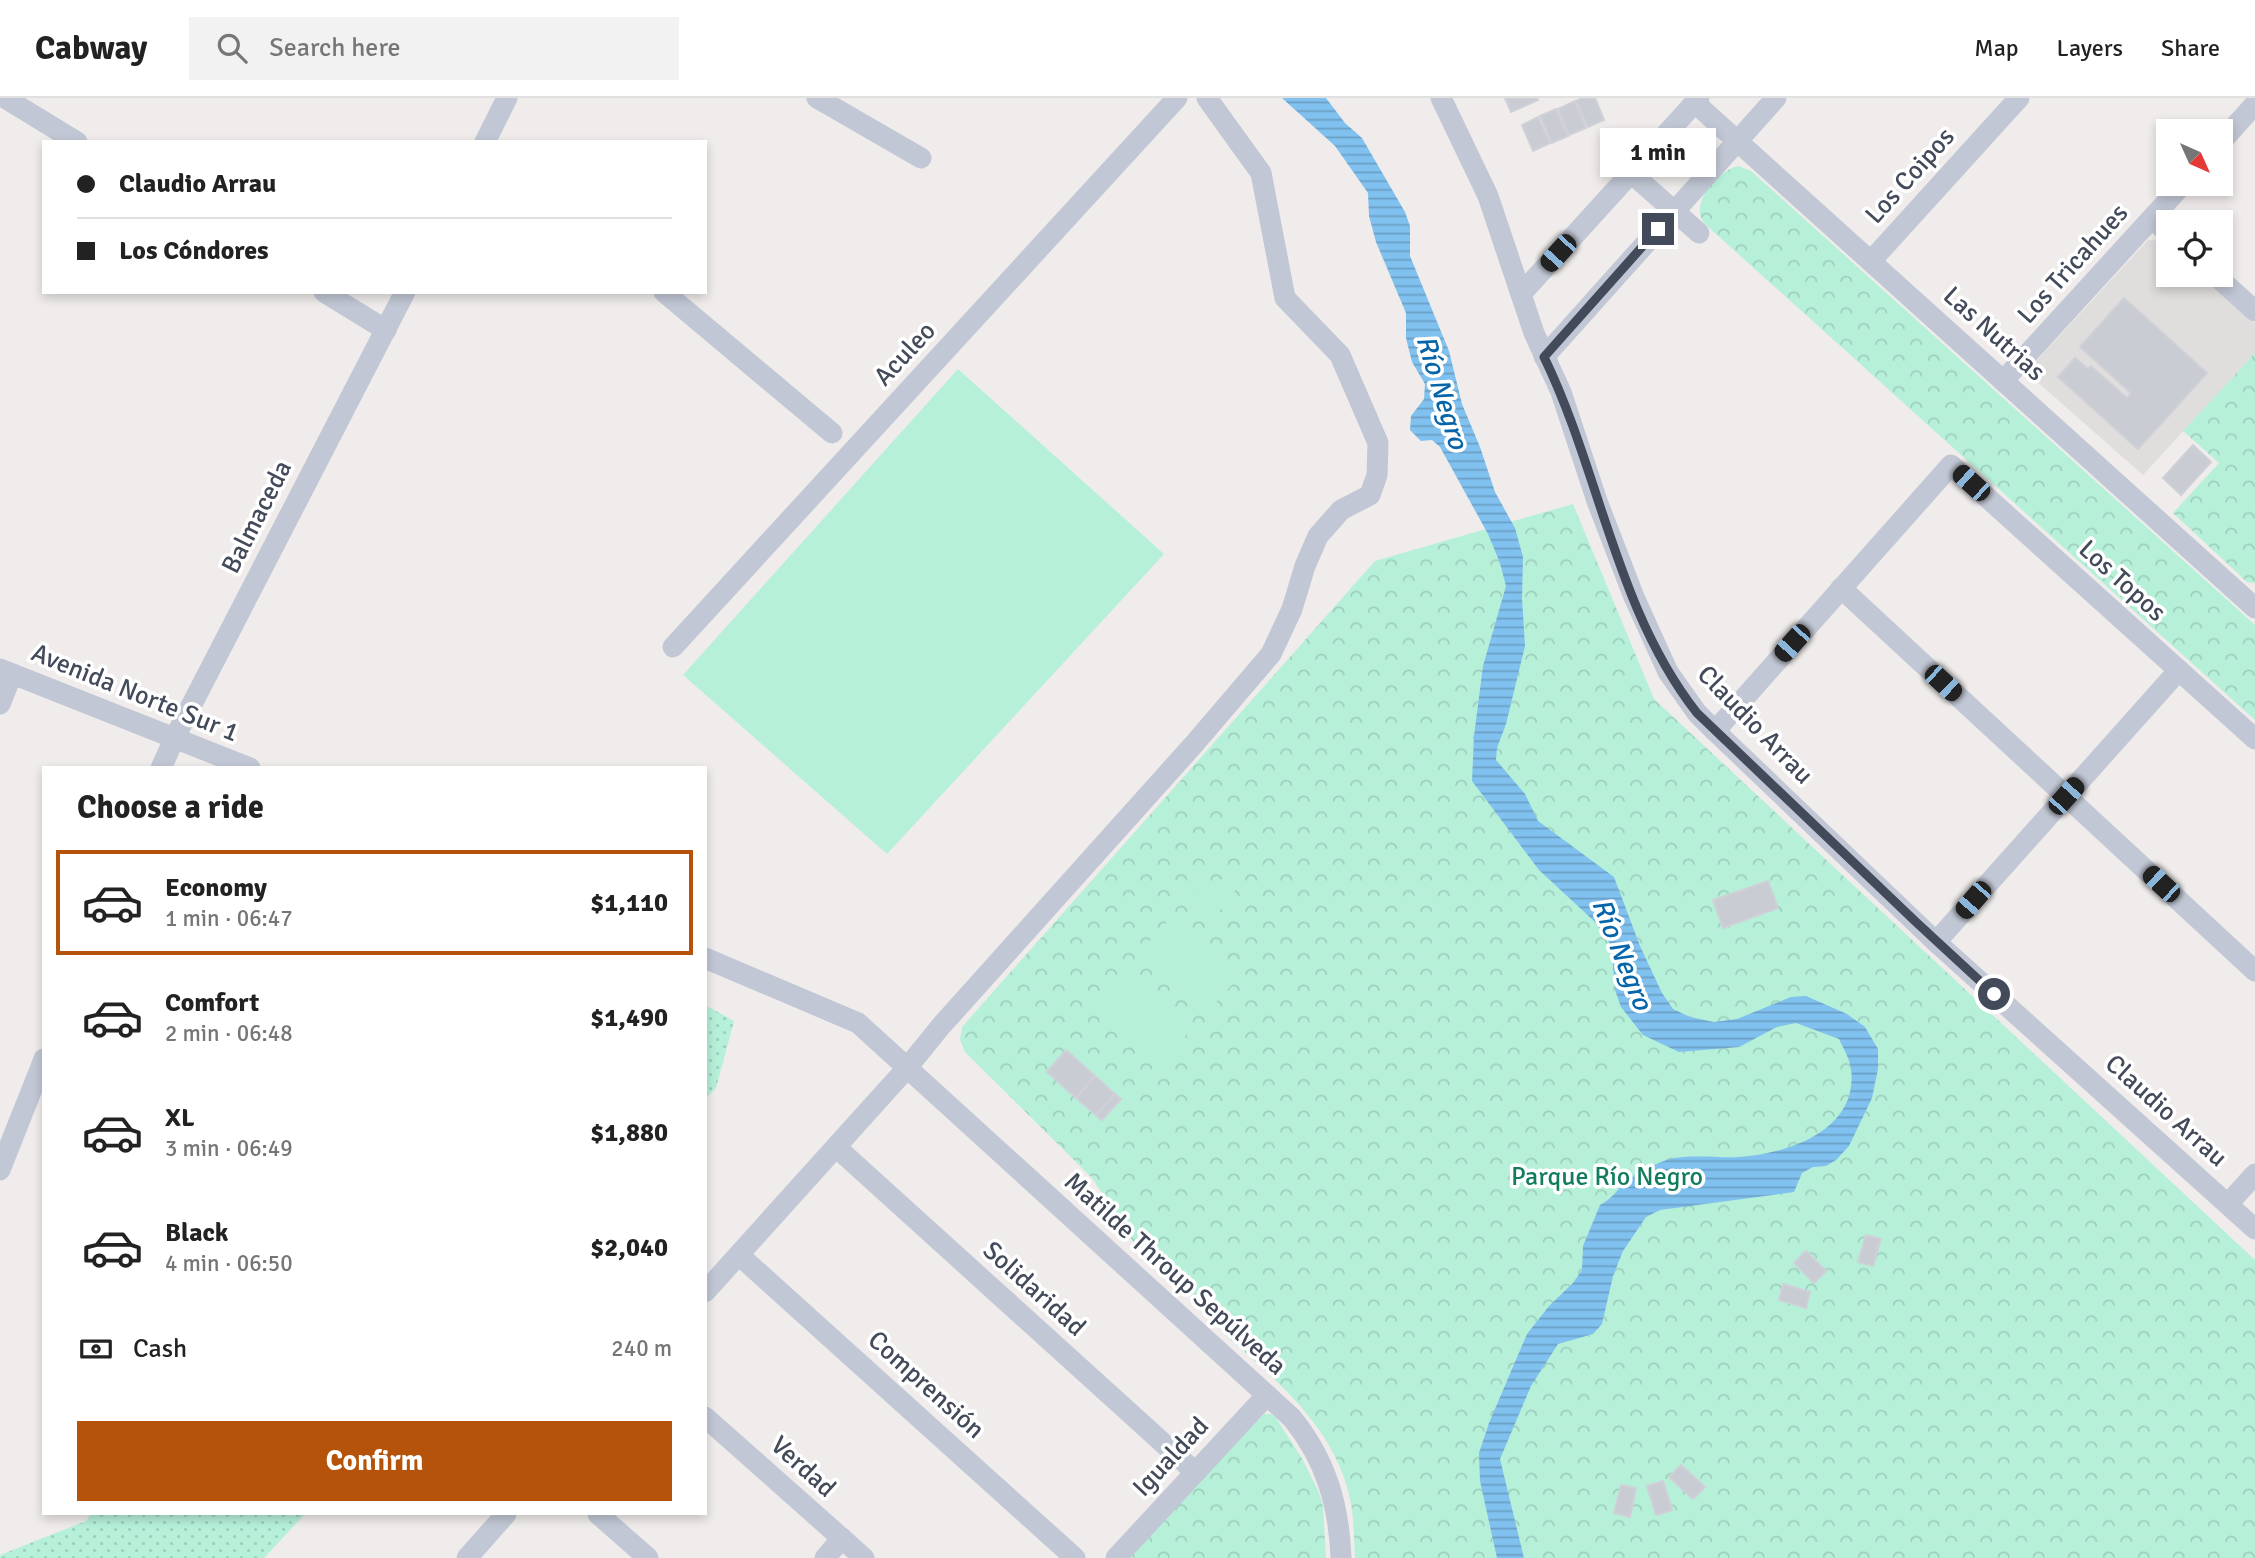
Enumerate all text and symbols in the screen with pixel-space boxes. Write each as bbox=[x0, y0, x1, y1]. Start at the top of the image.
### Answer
search box bbox=[189, 17, 679, 80]
text: Cabway bbox=[35, 28, 147, 69]
icon: search bbox=[213, 29, 251, 67]
text: Search here bbox=[269, 32, 400, 64]
text: Map bbox=[1974, 33, 2019, 63]
text: Layers bbox=[2057, 33, 2123, 63]
text: Share bbox=[2161, 33, 2220, 63]
north arrow bbox=[2156, 119, 2233, 196]
map controls bbox=[2156, 119, 2233, 287]
street label: Los Coipos bbox=[1859, 121, 1961, 231]
callout: 1 min bbox=[1600, 128, 1716, 176]
text: 1 min bbox=[1630, 138, 1686, 167]
text: Claudio Arrau bbox=[119, 168, 276, 200]
street label: Los Tricahues bbox=[2011, 197, 2135, 331]
button: locate bbox=[2156, 210, 2233, 287]
route end bbox=[1642, 213, 1674, 245]
car bbox=[1537, 230, 1580, 276]
text: Los Cóndores bbox=[119, 235, 269, 267]
street label: Las Nutrias bbox=[1936, 280, 2052, 388]
street label: Aculeo bbox=[867, 315, 943, 393]
water label: Río Negro bbox=[1409, 331, 1476, 454]
street label: Balmaceda bbox=[215, 455, 299, 579]
car bbox=[1949, 461, 1994, 505]
street label: Los Topos bbox=[2072, 534, 2172, 628]
car bbox=[1771, 620, 1814, 666]
street label: Avenida Norte Sur 1 bbox=[27, 637, 243, 749]
street label: Claudio Arrau bbox=[1690, 659, 1820, 791]
car bbox=[1921, 661, 1966, 705]
car bbox=[2045, 773, 2088, 819]
text: Choose a ride bbox=[77, 788, 264, 827]
car bbox=[2139, 862, 2184, 906]
icon: car bbox=[81, 871, 144, 934]
text: Economy bbox=[165, 872, 267, 904]
car bbox=[1952, 877, 1995, 923]
text: $1,110 bbox=[590, 887, 668, 919]
water label: Río Negro bbox=[1584, 893, 1660, 1016]
text: 1 min · 06:47 bbox=[165, 904, 293, 933]
route start bbox=[1978, 978, 2010, 1010]
icon: car bbox=[81, 986, 144, 1049]
text: Comfort bbox=[165, 987, 259, 1019]
text: $1,490 bbox=[590, 1002, 668, 1034]
text: 2 min · 06:48 bbox=[165, 1019, 293, 1048]
street label: Claudio Arrau bbox=[2098, 1048, 2234, 1174]
icon: car bbox=[81, 1101, 144, 1164]
text: XL bbox=[165, 1102, 195, 1134]
text: $1,880 bbox=[590, 1117, 668, 1149]
text: 3 min · 06:49 bbox=[165, 1134, 293, 1163]
park label: Parque Río Negro bbox=[1511, 1161, 1703, 1193]
street label: Matilde Throup Sepúlveda bbox=[1057, 1166, 1293, 1382]
icon: car bbox=[81, 1216, 144, 1279]
text: Black bbox=[165, 1217, 228, 1249]
text: $2,040 bbox=[590, 1232, 668, 1264]
street label: Solidaridad bbox=[976, 1235, 1092, 1343]
text: 4 min · 06:50 bbox=[165, 1249, 293, 1278]
street label: Comprensión bbox=[861, 1324, 991, 1446]
icon: cash bbox=[77, 1330, 115, 1368]
text: Cash bbox=[133, 1333, 187, 1365]
text: 240 m bbox=[611, 1334, 672, 1363]
street label: Igualdad bbox=[1126, 1411, 1216, 1503]
button: Confirm bbox=[77, 1421, 672, 1501]
street label: Verdad bbox=[764, 1429, 842, 1505]

